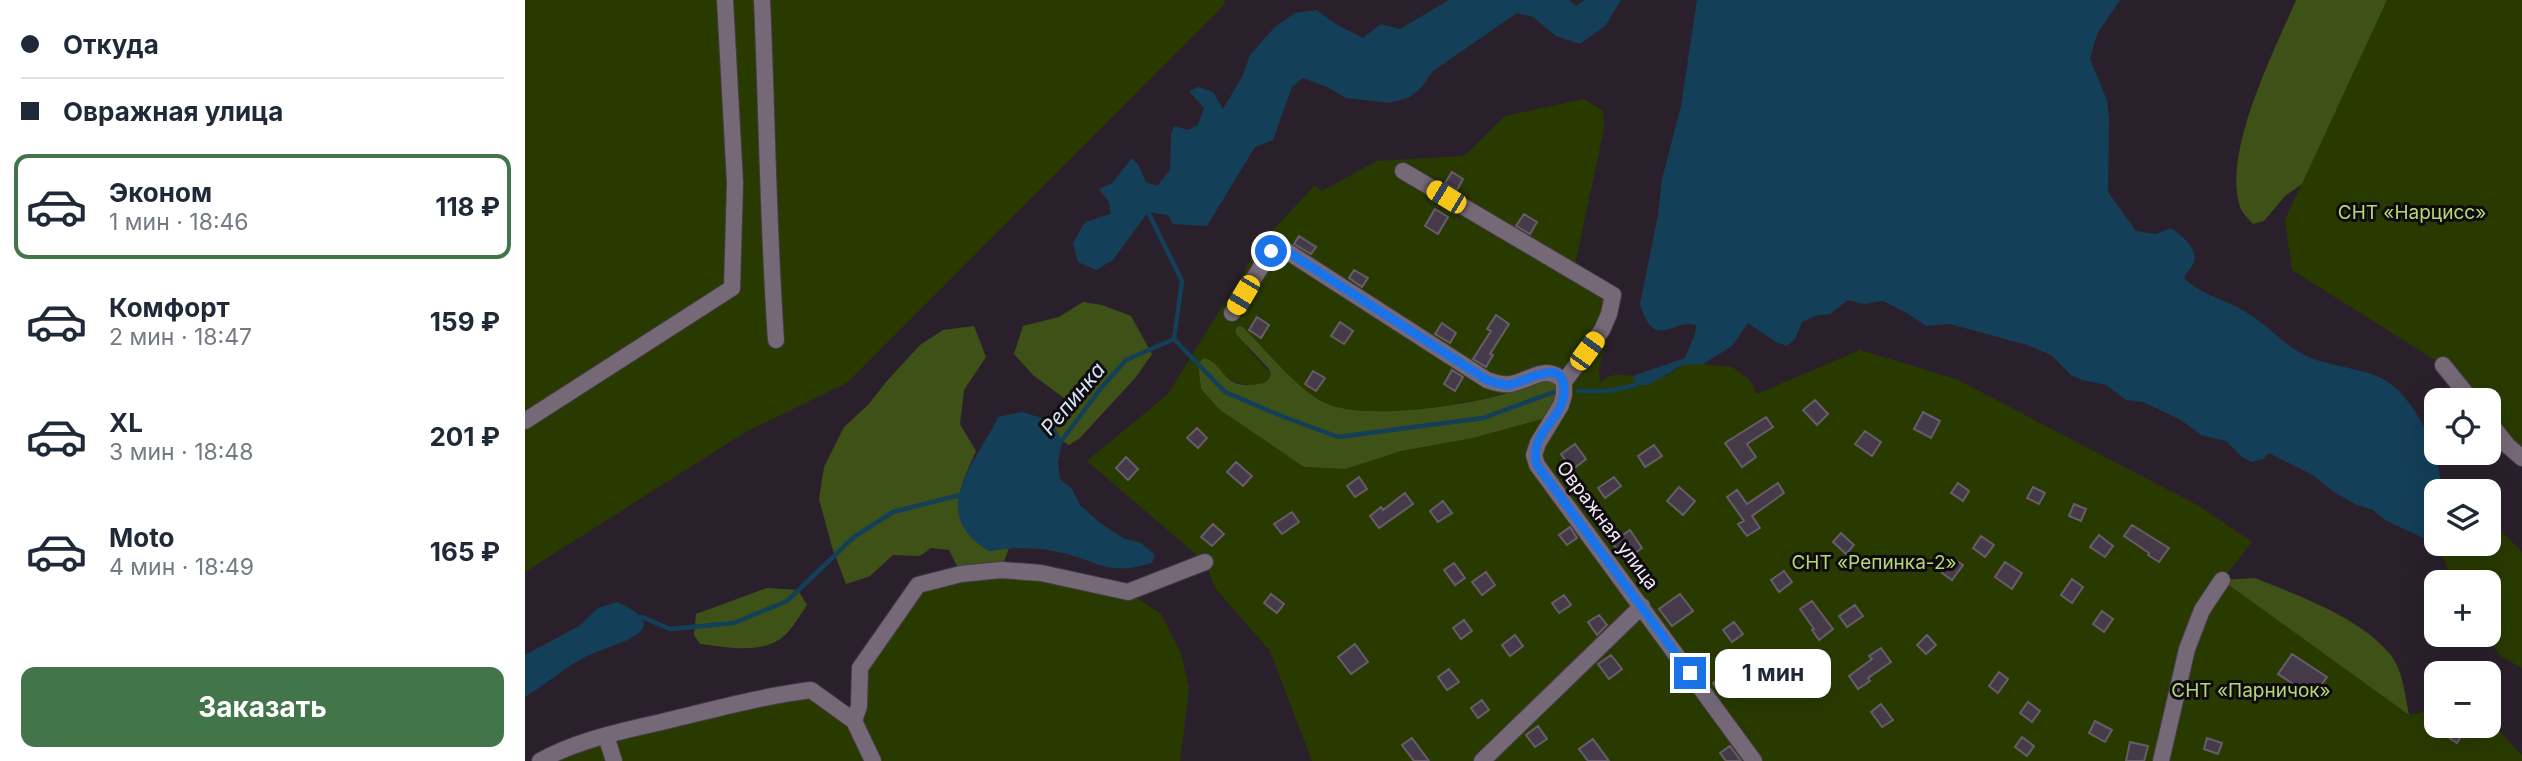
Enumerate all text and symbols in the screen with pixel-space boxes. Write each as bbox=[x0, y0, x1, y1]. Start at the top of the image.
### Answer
text: Откуда bbox=[63, 29, 159, 60]
text: Овражная улица bbox=[63, 96, 283, 127]
icon: car bbox=[25, 175, 88, 238]
text: Эконом bbox=[109, 177, 212, 208]
car bbox=[1423, 177, 1470, 217]
text: 118 ₽ bbox=[435, 191, 500, 222]
park label: СНТ «Нарцисс» bbox=[2338, 201, 2486, 224]
text: 1 мин · 18:46 bbox=[109, 208, 249, 236]
route start bbox=[1255, 235, 1287, 267]
car bbox=[1224, 272, 1263, 318]
icon: car bbox=[25, 290, 88, 353]
text: Комфорт bbox=[109, 292, 230, 323]
text: 159 ₽ bbox=[430, 306, 500, 337]
text: 2 мин · 18:47 bbox=[109, 323, 252, 351]
car bbox=[1567, 328, 1608, 374]
water label: Репинка bbox=[1035, 357, 1110, 440]
map controls bbox=[2424, 388, 2501, 738]
button: locate bbox=[2424, 388, 2501, 465]
icon: car bbox=[25, 405, 88, 468]
text: XL bbox=[109, 407, 143, 438]
text: 201 ₽ bbox=[429, 421, 500, 452]
text: 3 мин · 18:48 bbox=[109, 438, 253, 466]
street label: Овражная улица bbox=[1552, 457, 1663, 594]
button: layers bbox=[2424, 479, 2501, 556]
icon: car bbox=[25, 520, 88, 583]
text: Moto bbox=[109, 522, 174, 553]
text: 165 ₽ bbox=[430, 536, 500, 567]
park label: СНТ «Репинка-2» bbox=[1791, 551, 1957, 574]
text: 4 мин · 18:49 bbox=[109, 553, 254, 581]
button: + bbox=[2424, 570, 2501, 647]
callout: 1 мин bbox=[1715, 648, 1830, 698]
route end bbox=[1674, 657, 1706, 689]
text: 1 мин bbox=[1742, 659, 1804, 687]
button: − bbox=[2424, 661, 2501, 738]
button: Заказать bbox=[21, 667, 504, 747]
park label: СНТ «Парничок» bbox=[2171, 679, 2331, 702]

